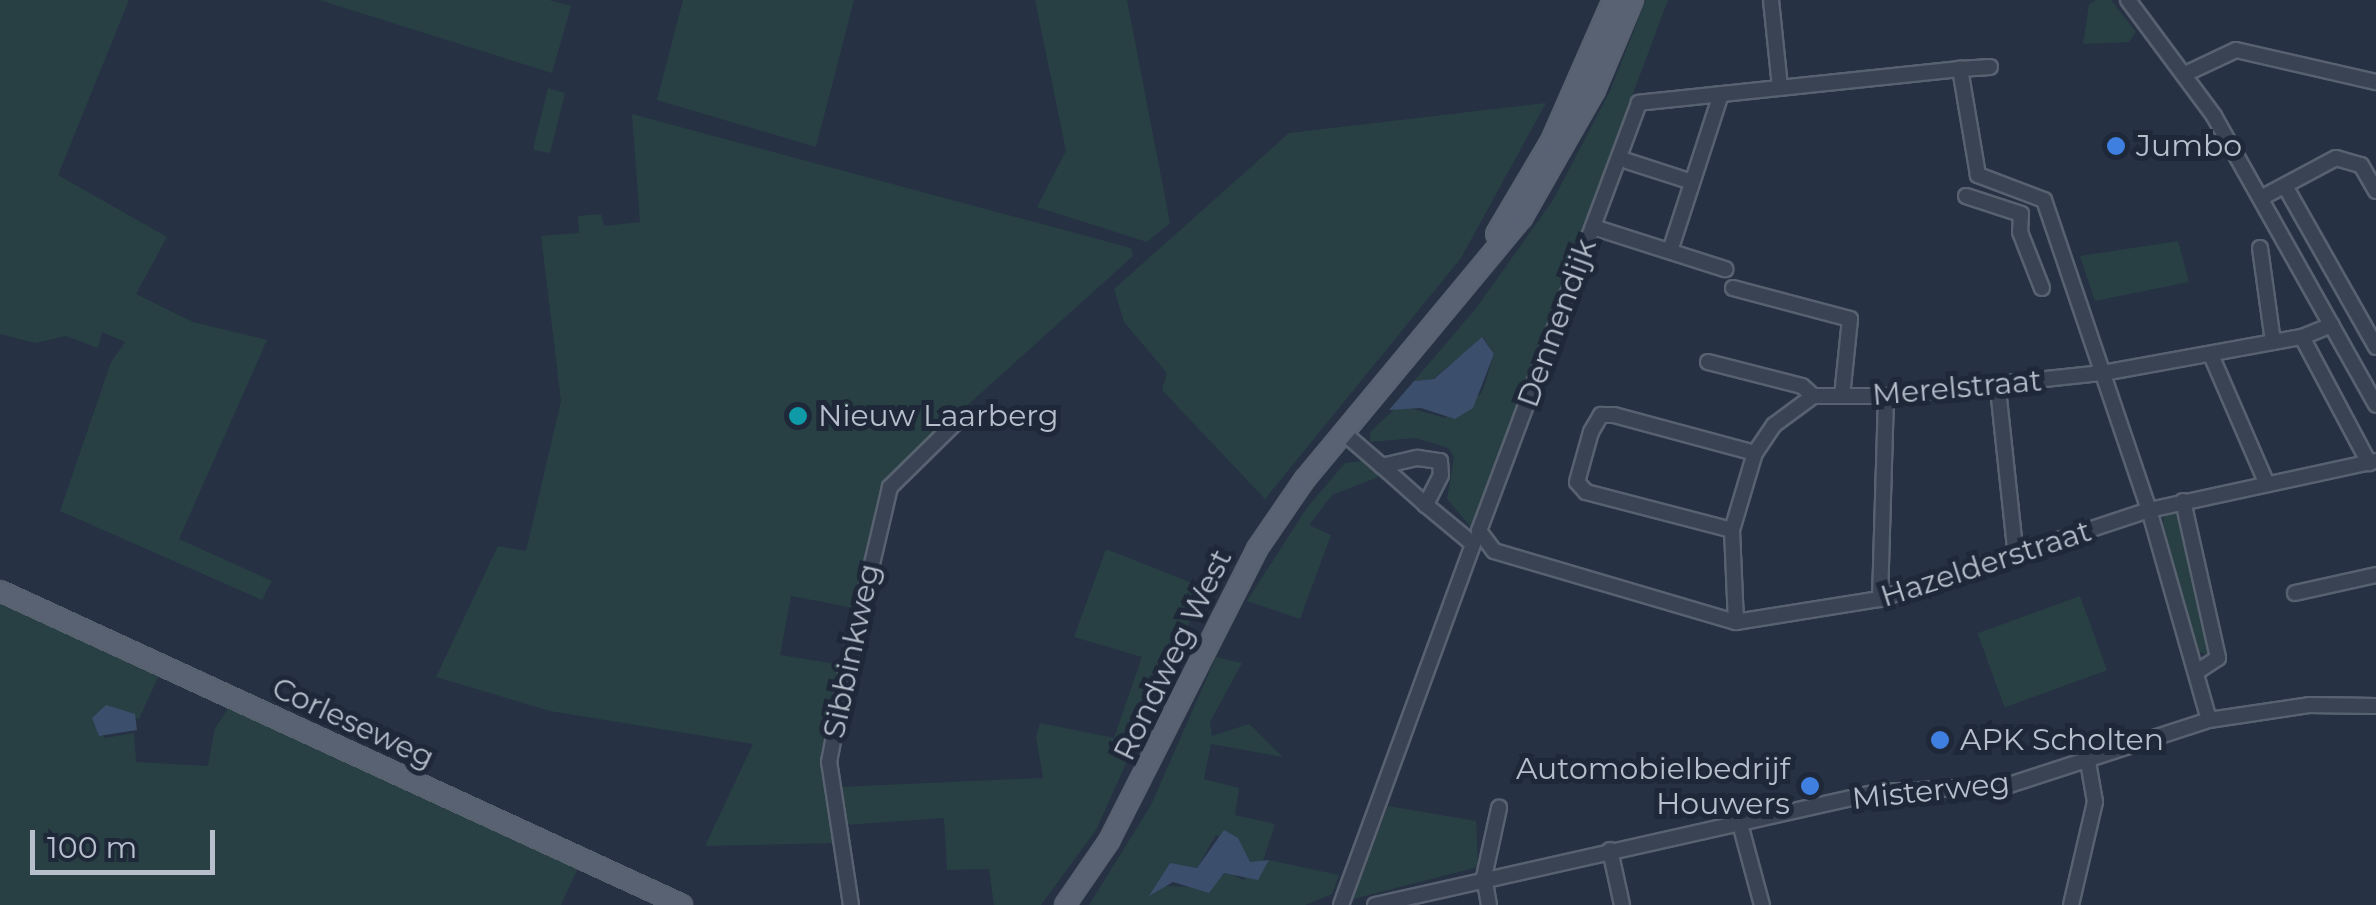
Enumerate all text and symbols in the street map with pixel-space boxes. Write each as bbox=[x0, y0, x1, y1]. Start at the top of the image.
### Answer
place label: Jumbo bbox=[2136, 128, 2242, 164]
marker: Jumbo bbox=[2105, 135, 2127, 157]
street label: Dennendijk bbox=[1510, 234, 1604, 412]
street label: Merelstraat bbox=[1871, 363, 2043, 413]
place label: Nieuw Laarberg bbox=[818, 398, 1058, 434]
marker: Nieuw Laarberg bbox=[787, 405, 809, 427]
street label: Hazelderstraat bbox=[1876, 513, 2096, 615]
street label: Rondweg West bbox=[1106, 544, 1240, 766]
street label: Sibbinkweg bbox=[816, 561, 888, 741]
street label: Corleseweg bbox=[266, 670, 440, 776]
place label: APK Scholten bbox=[1960, 722, 2164, 758]
marker: APK Scholten bbox=[1929, 729, 1951, 751]
place label: Automobielbedrijf Houwers bbox=[1516, 751, 1790, 822]
street label: Misterweg bbox=[1850, 765, 2012, 817]
marker: Automobielbedrijf Houwers bbox=[1799, 775, 1821, 797]
scale bar bbox=[35, 810, 220, 872]
text: 100 m bbox=[47, 829, 137, 866]

